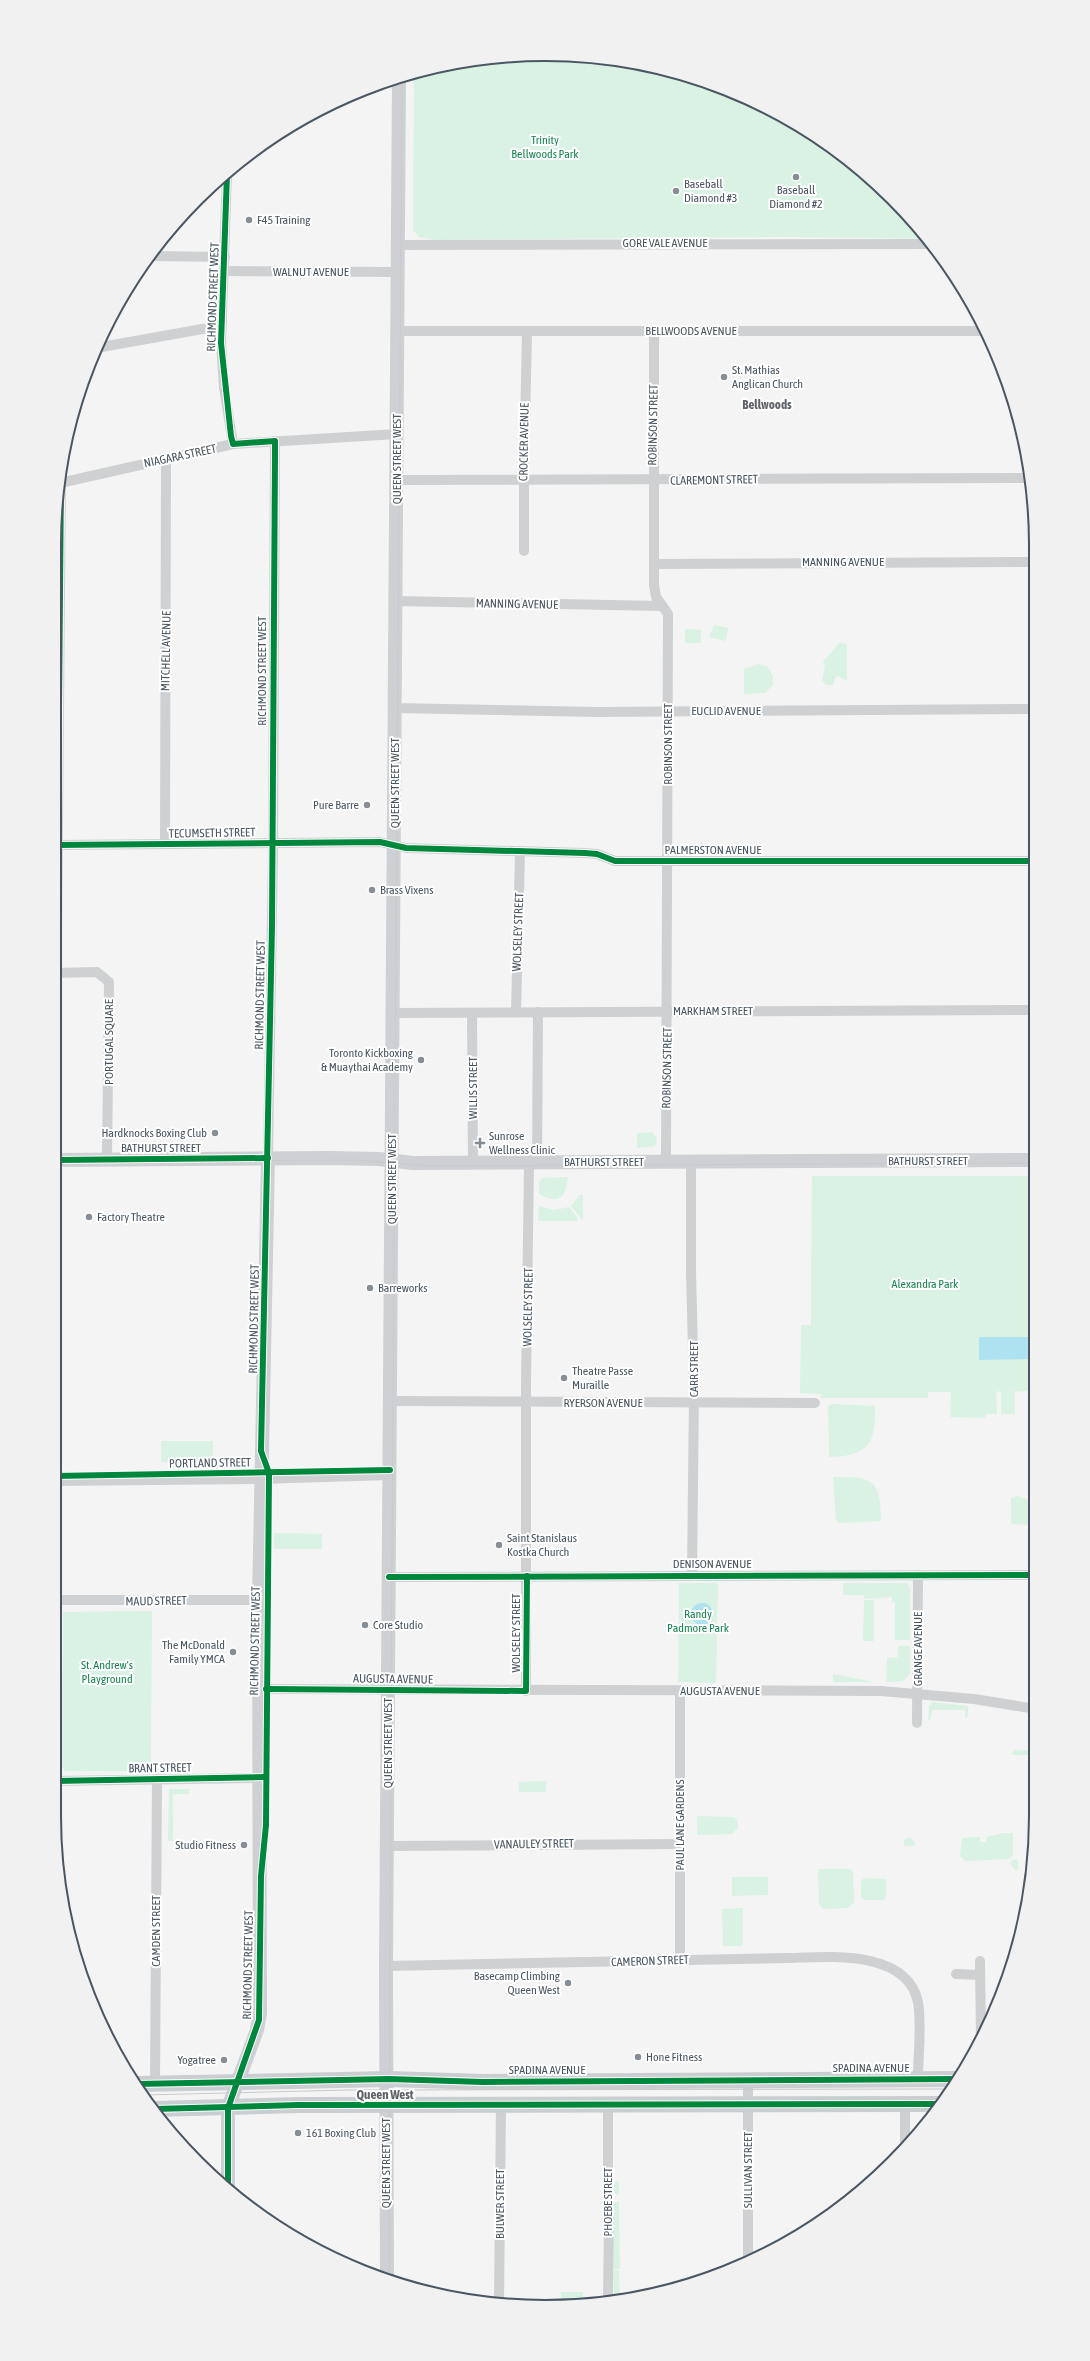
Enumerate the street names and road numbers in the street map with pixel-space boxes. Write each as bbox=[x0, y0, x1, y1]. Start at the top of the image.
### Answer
street label: GORE VALE AVENUE bbox=[623, 236, 707, 250]
street label: RICHMOND STREET WEST bbox=[204, 241, 222, 352]
street label: WALNUT AVENUE bbox=[273, 265, 349, 279]
street label: BELLWOODS AVENUE bbox=[645, 324, 737, 338]
street label: ROBINSON STREET bbox=[645, 384, 661, 466]
street label: CROCKER AVENUE bbox=[516, 403, 532, 481]
street label: QUEEN STREET WEST bbox=[390, 413, 404, 504]
street label: NIAGARA STREET bbox=[143, 441, 218, 470]
street label: CLAREMONT STREET bbox=[670, 472, 759, 488]
street label: MANNING AVENUE bbox=[802, 555, 884, 569]
street label: MANNING AVENUE bbox=[476, 596, 558, 612]
street label: MITCHELL AVENUE bbox=[158, 611, 174, 691]
street label: RICHMOND STREET WEST bbox=[255, 616, 269, 726]
street label: ROBINSON STREET bbox=[661, 703, 675, 785]
street label: EUCLID AVENUE bbox=[691, 704, 761, 718]
street label: QUEEN STREET WEST bbox=[388, 737, 402, 828]
street label: TECUMSETH STREET bbox=[169, 825, 256, 841]
street label: PALMERSTON AVENUE bbox=[665, 843, 761, 857]
street label: WOLSELEY STREET bbox=[510, 892, 526, 972]
street label: RICHMOND STREET WEST bbox=[252, 939, 268, 1050]
street label: PORTUGAL SQUARE bbox=[102, 999, 116, 1085]
street label: MARKHAM STREET bbox=[673, 1004, 754, 1018]
street label: ROBINSON STREET bbox=[659, 1027, 675, 1109]
street label: WILLIS STREET bbox=[466, 1056, 480, 1119]
street label: QUEEN STREET WEST bbox=[385, 1133, 399, 1224]
street label: BATHURST STREET bbox=[121, 1141, 202, 1155]
street label: BATHURST STREET bbox=[888, 1154, 969, 1168]
street label: BATHURST STREET bbox=[564, 1155, 645, 1169]
street label: RICHMOND STREET WEST bbox=[246, 1263, 262, 1374]
street label: WOLSELEY STREET bbox=[520, 1267, 536, 1347]
street label: CARR STREET bbox=[687, 1340, 701, 1397]
street label: RYERSON AVENUE bbox=[563, 1396, 643, 1410]
street label: PORTLAND STREET bbox=[169, 1455, 252, 1471]
street label: DENISON AVENUE bbox=[673, 1557, 751, 1571]
street label: RICHMOND STREET WEST bbox=[247, 1585, 263, 1696]
street label: MAUD STREET bbox=[125, 1593, 187, 1609]
street label: WOLSELEY STREET bbox=[509, 1593, 523, 1672]
street label: GRANGE AVENUE bbox=[911, 1612, 925, 1686]
street label: AUGUSTA AVENUE bbox=[353, 1671, 433, 1687]
street label: AUGUSTA AVENUE bbox=[680, 1684, 760, 1698]
street label: QUEEN STREET WEST bbox=[381, 1697, 395, 1788]
street label: BRANT STREET bbox=[128, 1760, 193, 1776]
street label: PAUL LANE GARDENS bbox=[673, 1779, 687, 1871]
street label: VANAULEY STREET bbox=[494, 1836, 575, 1852]
street label: CAMDEN STREET bbox=[149, 1894, 163, 1967]
street label: RICHMOND STREET WEST bbox=[240, 1909, 256, 2020]
street label: CAMERON STREET bbox=[611, 1953, 690, 1969]
street label: SPADINA AVENUE bbox=[833, 2061, 909, 2075]
street label: SPADINA AVENUE bbox=[509, 2063, 585, 2077]
street label: QUEEN STREET WEST bbox=[379, 2117, 393, 2208]
street label: SULLIVAN STREET bbox=[741, 2131, 755, 2208]
street label: PHOEBE STREET bbox=[601, 2167, 615, 2237]
street label: BULWER STREET bbox=[493, 2168, 507, 2239]

